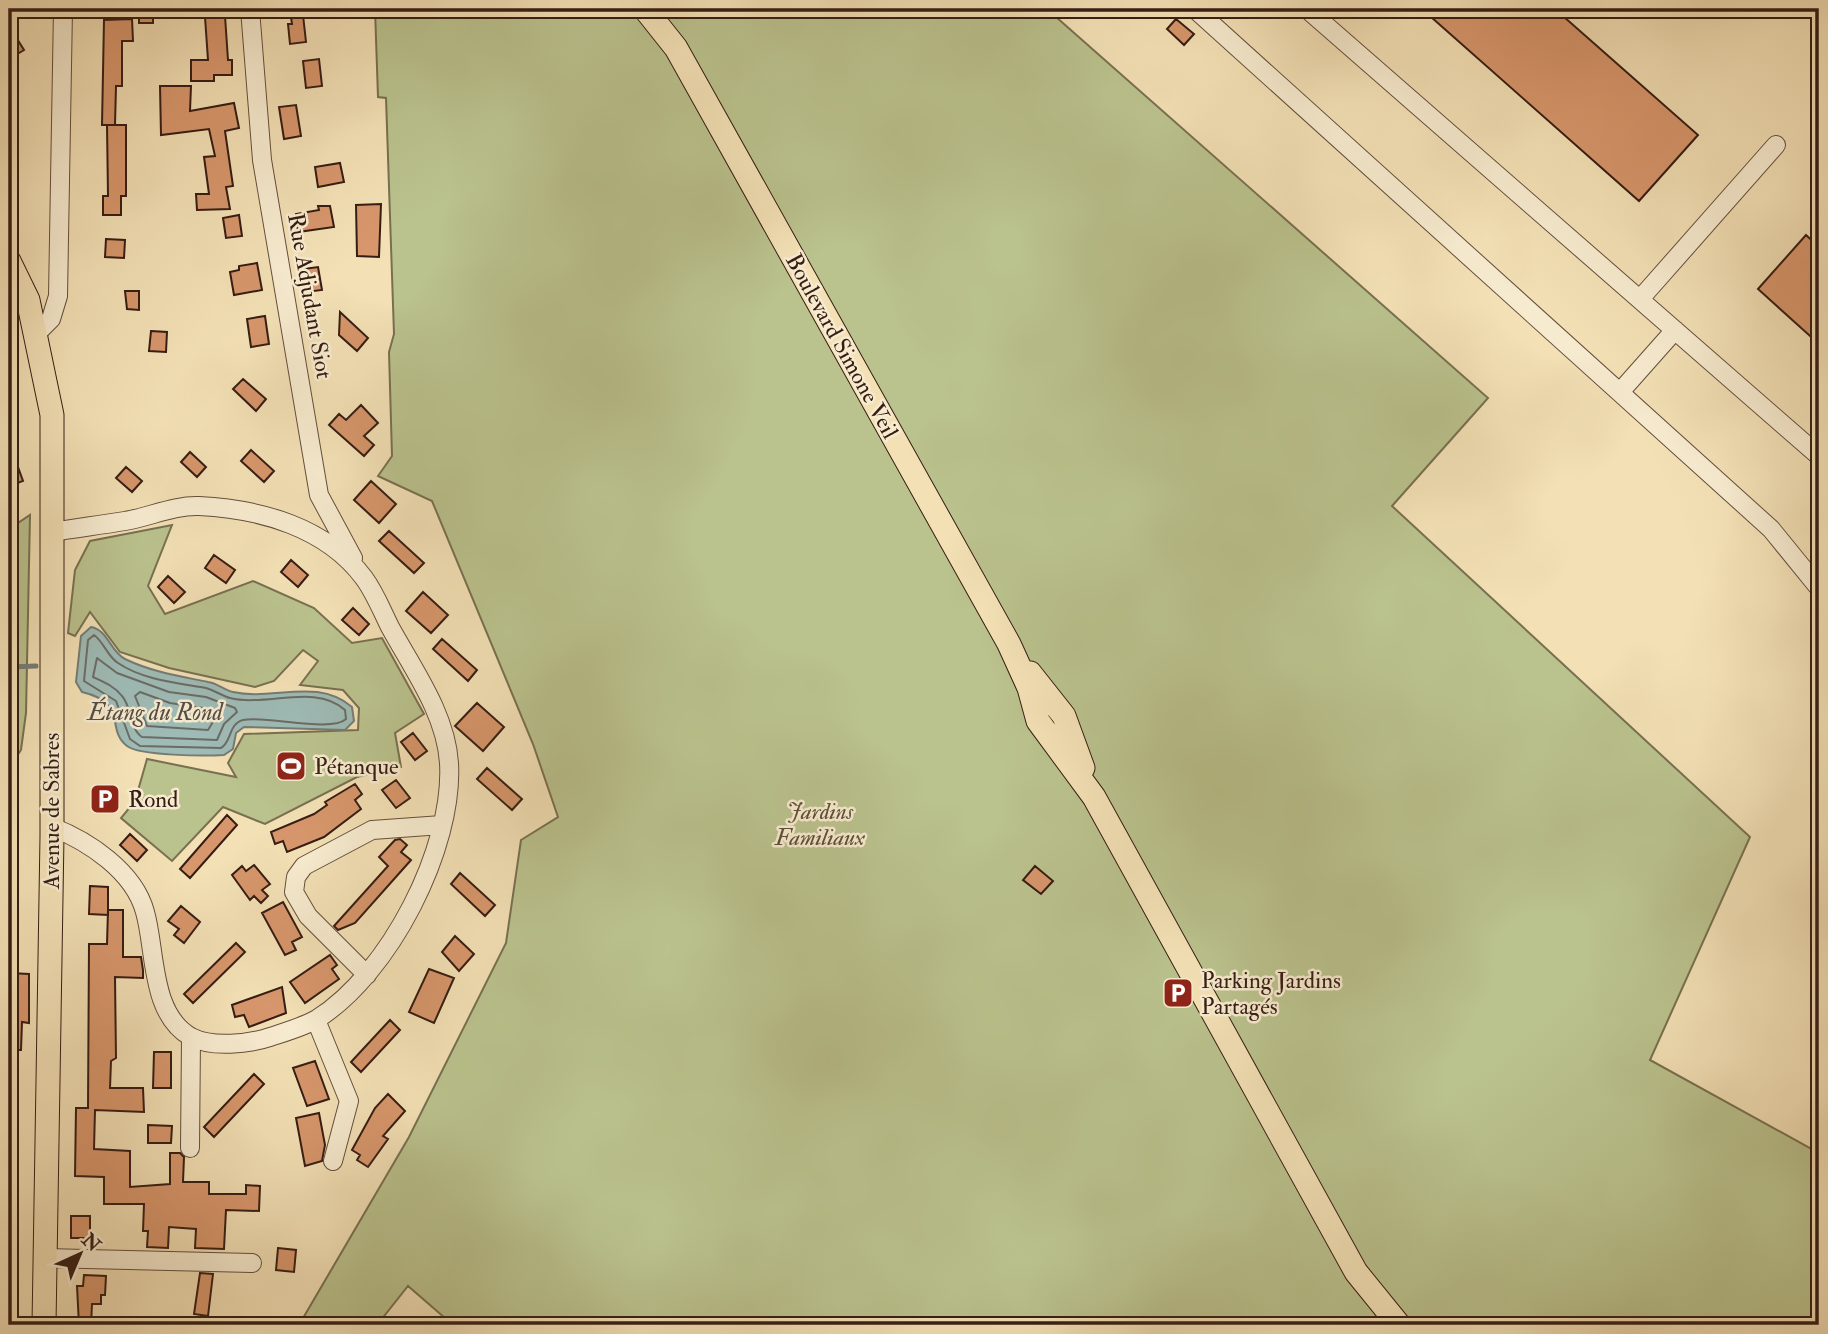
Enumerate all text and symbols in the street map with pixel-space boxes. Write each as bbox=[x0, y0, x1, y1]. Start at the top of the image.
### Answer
street label: Rue Adjudant Siot bbox=[281, 211, 339, 381]
street label: Boulevard Simone Veil bbox=[779, 248, 905, 444]
water label: Étang du Rond bbox=[85, 696, 225, 728]
street label: Avenue de Sabres bbox=[37, 733, 66, 890]
sports icon: Pétanque bbox=[274, 749, 308, 783]
place label: Pétanque bbox=[314, 752, 399, 781]
parking icon: Rond bbox=[88, 782, 122, 816]
place label: Rond bbox=[128, 785, 178, 814]
park label: Jardins Familiaux bbox=[774, 797, 865, 852]
place label: Parking Jardins Partagés bbox=[1201, 966, 1341, 1021]
parking icon: Parking Jardins Partagés bbox=[1161, 976, 1195, 1010]
north arrow bbox=[46, 1218, 116, 1288]
text: N bbox=[76, 1227, 106, 1258]

